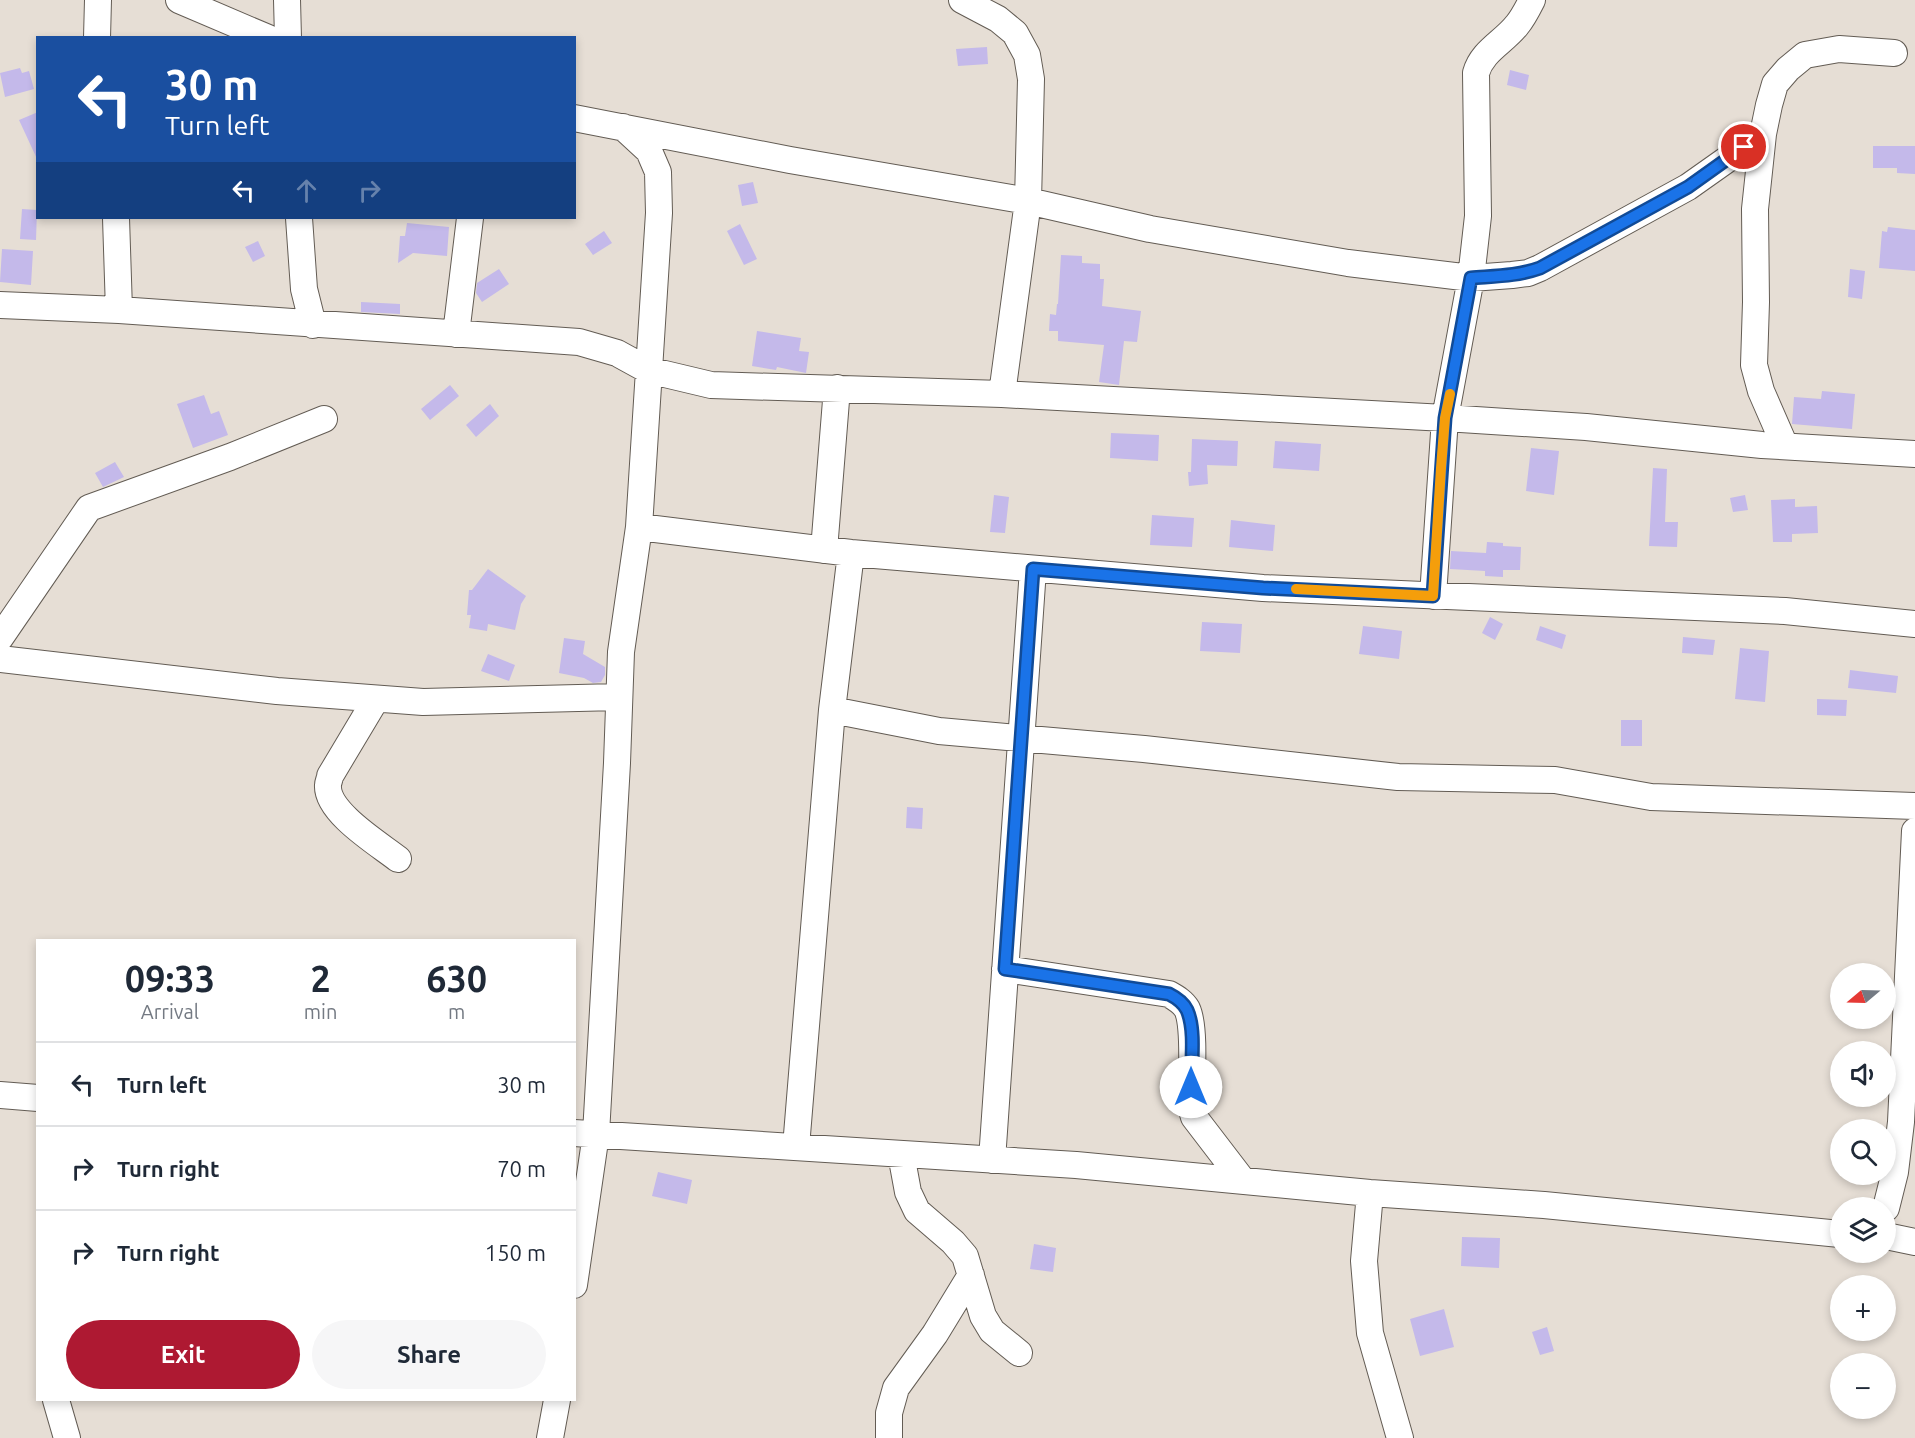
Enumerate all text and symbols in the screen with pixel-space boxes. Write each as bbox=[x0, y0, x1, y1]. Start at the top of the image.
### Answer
icon: left bbox=[66, 60, 144, 138]
text: 30 m bbox=[165, 61, 259, 108]
text: Turn left bbox=[165, 110, 269, 140]
pin bbox=[1718, 121, 1769, 172]
icon: arrive bbox=[1727, 130, 1760, 163]
icon: left bbox=[227, 174, 260, 207]
icon: ahead bbox=[290, 174, 323, 207]
icon: right bbox=[353, 174, 386, 207]
text: 09:33 bbox=[125, 958, 215, 999]
text: 2 bbox=[310, 958, 331, 999]
text: 630 bbox=[426, 958, 487, 999]
north arrow bbox=[1830, 963, 1896, 1029]
map controls bbox=[1830, 963, 1896, 1419]
text: Arrival bbox=[141, 1000, 199, 1023]
text: min bbox=[304, 1000, 337, 1023]
text: m bbox=[448, 1000, 465, 1023]
button: sound bbox=[1830, 1041, 1896, 1107]
position arrow bbox=[1159, 1055, 1223, 1119]
icon: left bbox=[66, 1068, 99, 1101]
text: Turn left bbox=[117, 1072, 207, 1097]
text: 30 m bbox=[497, 1072, 546, 1097]
button: search bbox=[1830, 1119, 1896, 1185]
icon: right bbox=[66, 1152, 99, 1185]
text: Turn right bbox=[117, 1156, 219, 1181]
text: 70 m bbox=[497, 1156, 546, 1181]
button: layers bbox=[1830, 1197, 1896, 1263]
icon: right bbox=[66, 1236, 99, 1269]
text: Turn right bbox=[117, 1240, 219, 1265]
text: 150 m bbox=[485, 1240, 546, 1265]
button: + bbox=[1830, 1275, 1896, 1341]
button: Exit bbox=[66, 1320, 300, 1389]
button: Share bbox=[312, 1320, 546, 1389]
button: − bbox=[1830, 1353, 1896, 1419]

